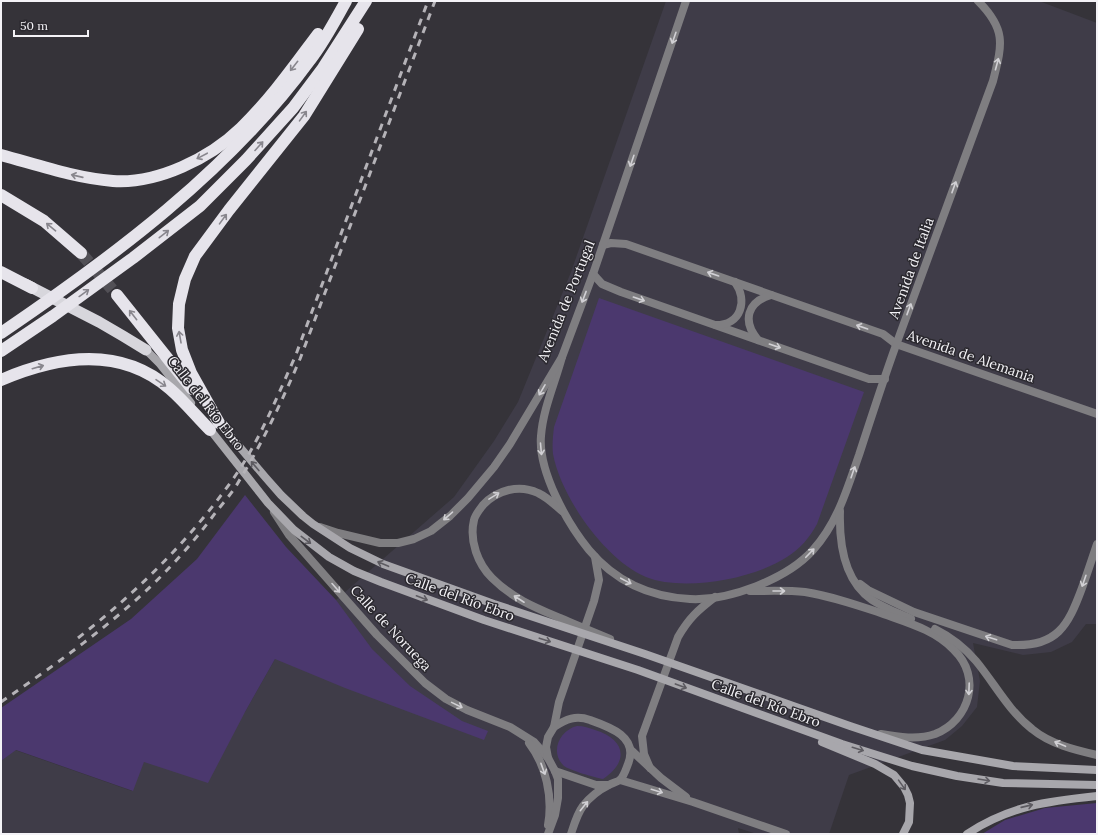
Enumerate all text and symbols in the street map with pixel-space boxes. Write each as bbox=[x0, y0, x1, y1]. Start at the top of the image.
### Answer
scale bar bbox=[14, 12, 88, 38]
text: 50 m bbox=[20, 18, 48, 33]
one-way arrow bbox=[669, 32, 677, 44]
one-way arrow bbox=[994, 58, 1001, 71]
one-way arrow bbox=[290, 60, 299, 71]
one-way arrow bbox=[299, 111, 307, 122]
one-way arrow bbox=[254, 141, 264, 151]
one-way arrow bbox=[196, 153, 208, 160]
one-way arrow bbox=[627, 155, 635, 167]
one-way arrow bbox=[71, 171, 84, 179]
one-way arrow bbox=[951, 181, 958, 194]
one-way arrow bbox=[219, 213, 227, 224]
street label: Avenida de Italia bbox=[884, 215, 938, 322]
one-way arrow bbox=[46, 223, 57, 232]
one-way arrow bbox=[158, 230, 169, 238]
street label: Avenida de Portugal bbox=[533, 237, 599, 365]
one-way arrow bbox=[707, 270, 719, 278]
one-way arrow bbox=[79, 289, 90, 297]
one-way arrow bbox=[580, 290, 588, 302]
one-way arrow bbox=[632, 295, 644, 303]
one-way arrow bbox=[906, 304, 914, 316]
one-way arrow bbox=[128, 309, 137, 320]
one-way arrow bbox=[856, 323, 869, 330]
street label: Avenida de Alemania bbox=[904, 325, 1037, 386]
one-way arrow bbox=[175, 331, 183, 344]
one-way arrow bbox=[768, 343, 781, 350]
street label: Calle del Río Ebro bbox=[164, 352, 248, 454]
one-way arrow bbox=[31, 363, 44, 370]
one-way arrow bbox=[156, 379, 167, 387]
one-way arrow bbox=[537, 384, 545, 396]
one-way arrow bbox=[538, 442, 545, 455]
one-way arrow bbox=[251, 460, 260, 471]
one-way arrow bbox=[850, 465, 857, 478]
one-way arrow bbox=[488, 492, 500, 500]
one-way arrow bbox=[443, 512, 454, 521]
one-way arrow bbox=[301, 536, 312, 544]
one-way arrow bbox=[805, 548, 815, 558]
one-way arrow bbox=[377, 559, 389, 567]
street label: Calle del Río Ebro bbox=[403, 569, 517, 625]
one-way arrow bbox=[1080, 575, 1087, 588]
one-way arrow bbox=[620, 578, 632, 586]
street label: Calle de Noruega bbox=[346, 581, 436, 675]
one-way arrow bbox=[331, 583, 340, 593]
one-way arrow bbox=[772, 587, 785, 595]
one-way arrow bbox=[415, 594, 427, 602]
one-way arrow bbox=[513, 595, 525, 603]
one-way arrow bbox=[985, 634, 998, 641]
one-way arrow bbox=[538, 637, 551, 644]
street label: Calle del Río Ebro bbox=[709, 675, 823, 731]
one-way arrow bbox=[675, 682, 687, 690]
one-way arrow bbox=[965, 683, 973, 696]
one-way arrow bbox=[450, 702, 462, 709]
one-way arrow bbox=[1054, 740, 1066, 747]
one-way arrow bbox=[851, 746, 864, 753]
one-way arrow bbox=[539, 763, 547, 775]
one-way arrow bbox=[977, 776, 990, 784]
one-way arrow bbox=[898, 779, 906, 790]
one-way arrow bbox=[650, 788, 663, 795]
one-way arrow bbox=[580, 800, 589, 811]
one-way arrow bbox=[1020, 802, 1033, 810]

